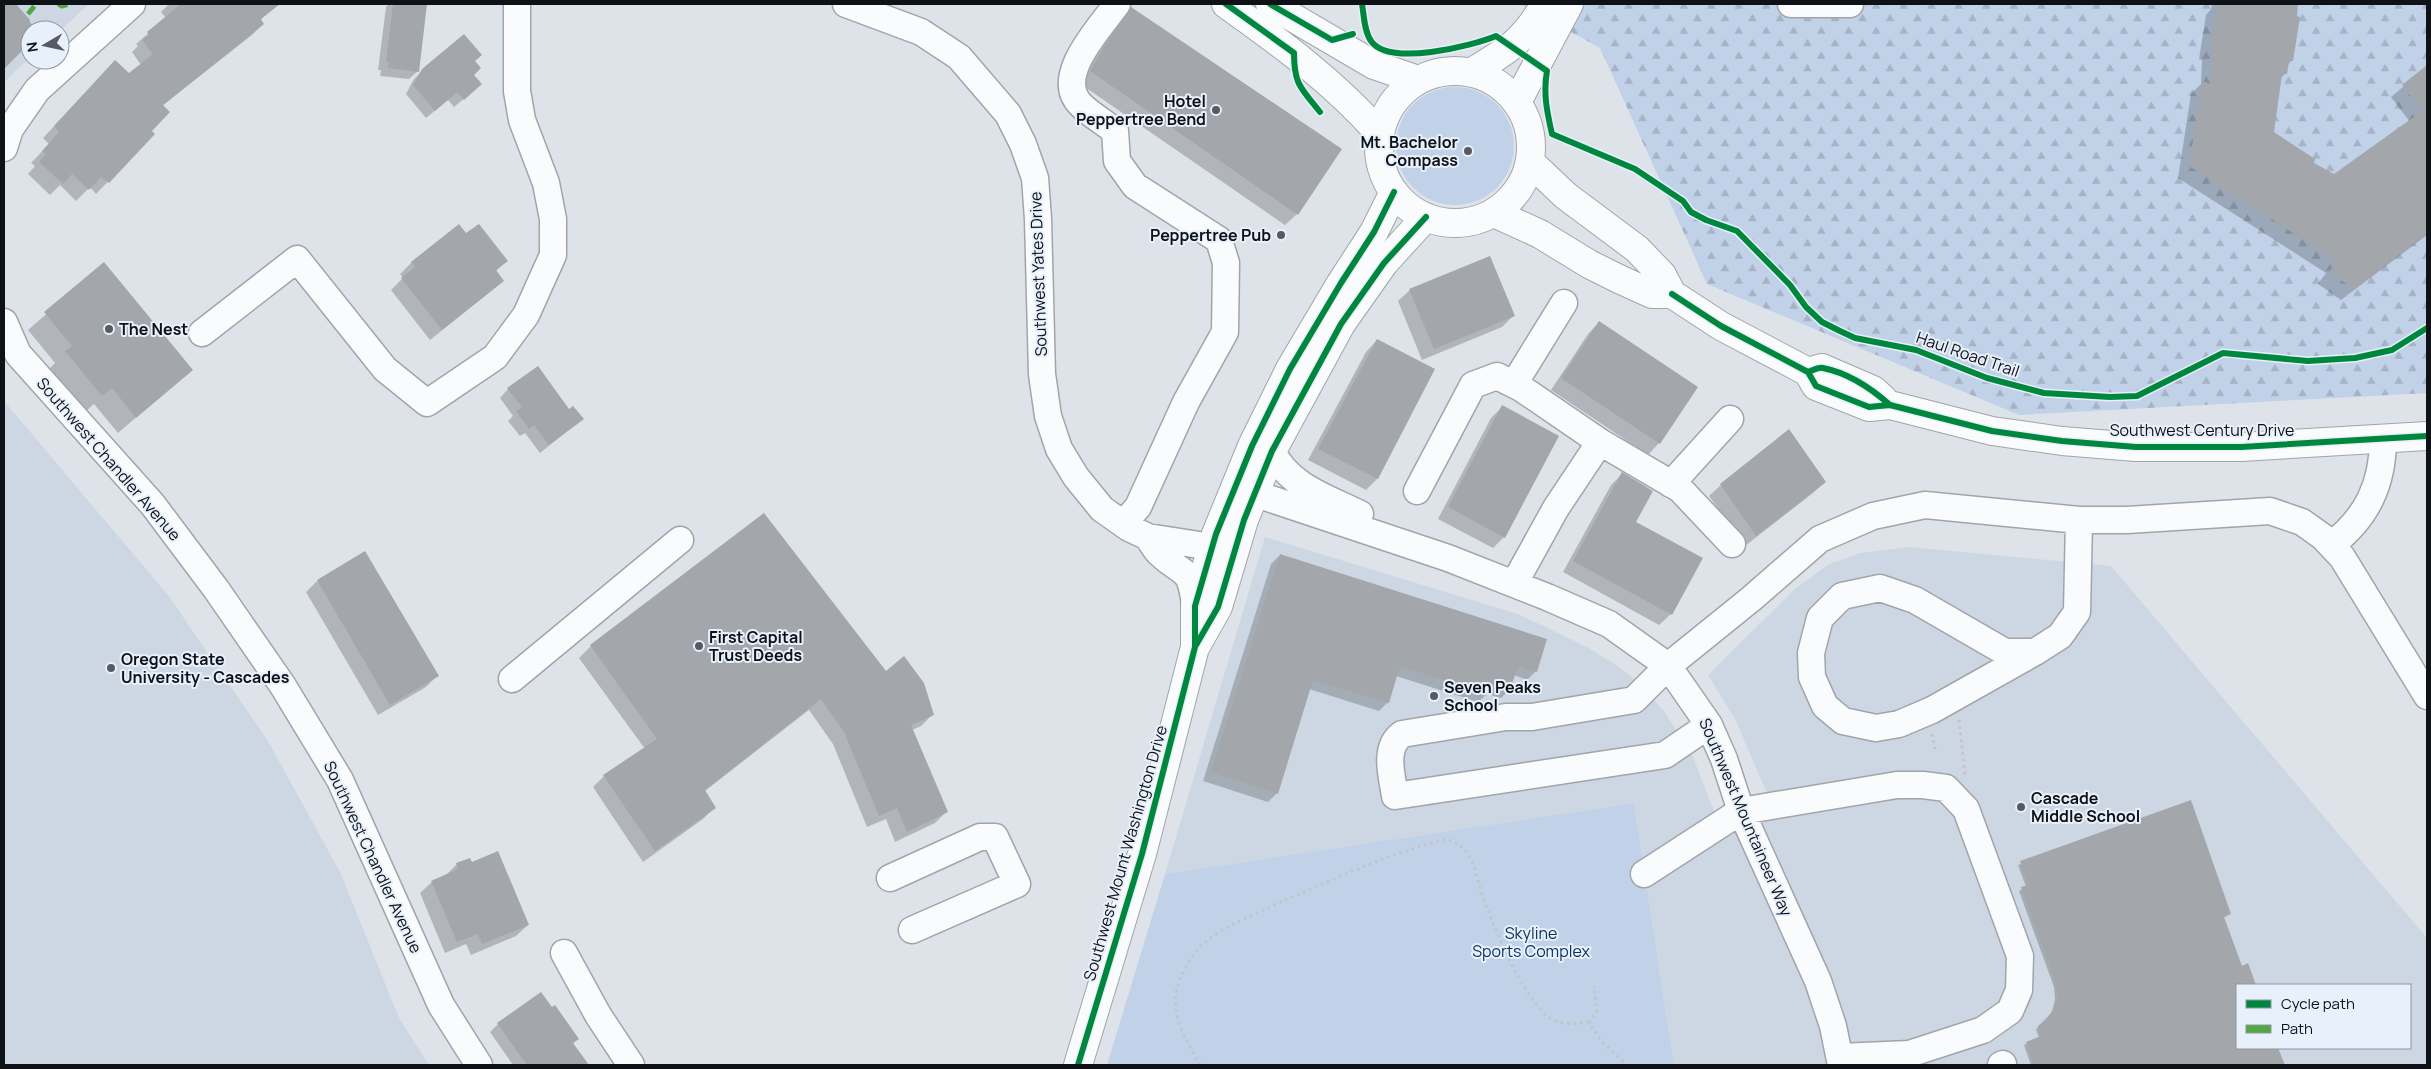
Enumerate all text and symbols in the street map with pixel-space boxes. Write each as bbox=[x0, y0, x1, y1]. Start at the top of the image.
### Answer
north arrow bbox=[20, 20, 70, 70]
text: N bbox=[21, 41, 42, 54]
place label: Hotel Peppertree Bend bbox=[1076, 90, 1206, 130]
marker: Hotel Peppertree Bend bbox=[1210, 104, 1222, 116]
place label: Mt. Bachelor Compass bbox=[1360, 131, 1458, 171]
marker: Mt. Bachelor Compass bbox=[1462, 145, 1474, 157]
street label: Southwest Yates Drive bbox=[1024, 191, 1052, 357]
place label: Peppertree Pub bbox=[1150, 224, 1271, 246]
marker: Peppertree Pub bbox=[1275, 229, 1287, 241]
place label: The Nest bbox=[119, 318, 188, 340]
marker: The Nest bbox=[103, 323, 115, 335]
street label: Haul Road Trail bbox=[1913, 326, 2023, 382]
street label: Southwest Chandler Avenue bbox=[32, 373, 186, 545]
street label: Southwest Century Drive bbox=[2110, 419, 2294, 441]
place label: First Capital Trust Deeds bbox=[709, 626, 803, 666]
marker: First Capital Trust Deeds bbox=[693, 640, 705, 652]
place label: Oregon State University - Cascades bbox=[121, 648, 290, 688]
marker: Oregon State University - Cascades bbox=[105, 662, 117, 674]
place label: Seven Peaks School bbox=[1444, 676, 1541, 716]
marker: Seven Peaks School bbox=[1428, 690, 1440, 702]
street label: Southwest Mountaineer Way bbox=[1694, 715, 1798, 920]
street label: Southwest Mount Washington Drive bbox=[1078, 723, 1172, 983]
street label: Southwest Chandler Avenue bbox=[319, 757, 427, 957]
place label: Cascade Middle School bbox=[2031, 787, 2140, 827]
marker: Cascade Middle School bbox=[2015, 801, 2027, 813]
park label: Skyline Sports Complex bbox=[1472, 922, 1590, 962]
legend bbox=[2236, 984, 2411, 1049]
text: Cycle path bbox=[2281, 993, 2355, 1014]
text: Path bbox=[2281, 1018, 2313, 1039]

